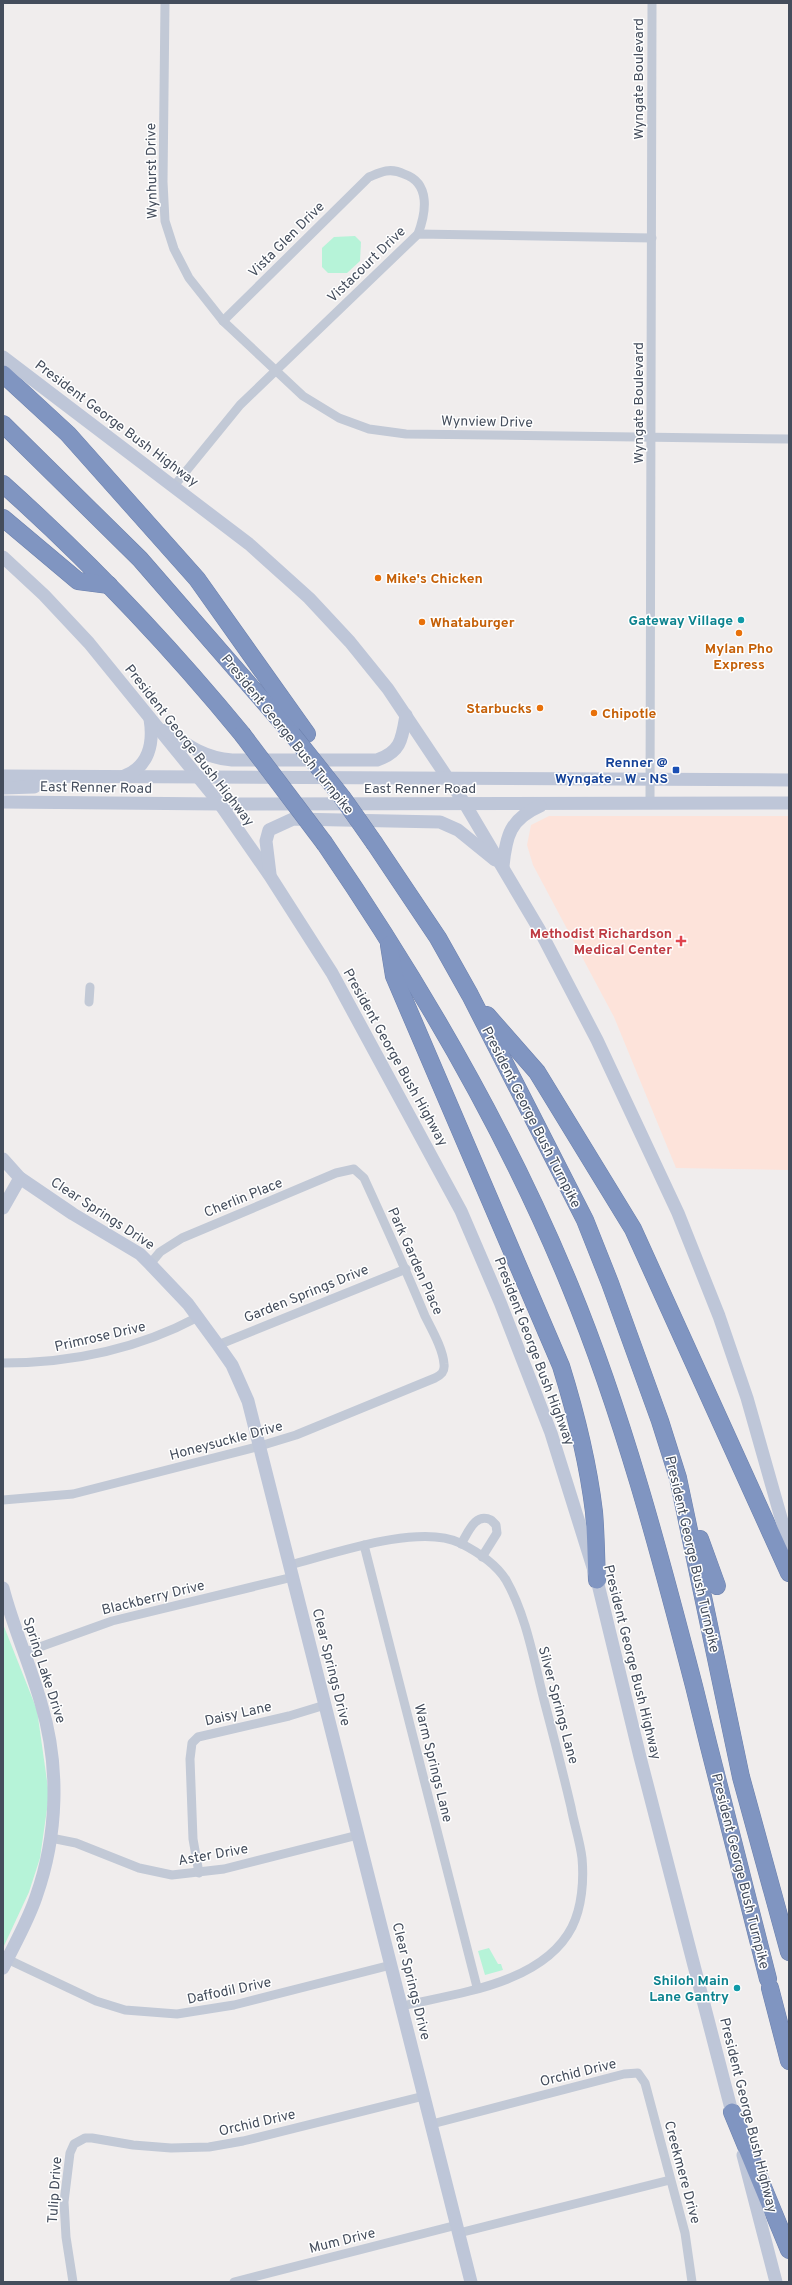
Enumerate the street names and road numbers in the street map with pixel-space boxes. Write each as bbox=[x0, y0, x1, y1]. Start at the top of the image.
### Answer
street label: Wyngate Boulevard bbox=[631, 18, 648, 140]
street label: Wynhurst Drive bbox=[143, 123, 162, 219]
street label: Vista Glen Drive bbox=[246, 199, 329, 282]
street label: Vistacourt Drive bbox=[324, 223, 410, 307]
street label: Wyngate Boulevard bbox=[631, 342, 648, 464]
street label: President George Bush Highway bbox=[31, 357, 201, 491]
street label: Wynview Drive bbox=[441, 413, 533, 432]
street label: President George Bush Turnpike bbox=[217, 651, 357, 819]
street label: President George Bush Highway bbox=[120, 662, 257, 830]
street label: East Renner Road bbox=[40, 779, 152, 798]
street label: East Renner Road bbox=[364, 781, 476, 798]
street label: President George Bush Highway bbox=[339, 966, 451, 1150]
street label: President George Bush Turnpike bbox=[477, 1024, 584, 1211]
street label: Clear Springs Drive bbox=[47, 1174, 157, 1254]
street label: Cherlin Place bbox=[202, 1175, 285, 1222]
street label: Park Garden Place bbox=[383, 1205, 446, 1318]
street label: President George Bush Highway bbox=[490, 1255, 577, 1448]
street label: Garden Springs Drive bbox=[242, 1262, 371, 1327]
street label: Primrose Drive bbox=[53, 1319, 148, 1356]
street label: Honeysuckle Drive bbox=[168, 1418, 285, 1465]
street label: President George Bush Turnpike bbox=[661, 1454, 722, 1654]
street label: President George Bush Highway bbox=[599, 1563, 664, 1762]
street label: Blackberry Drive bbox=[100, 1577, 207, 1619]
street label: Clear Springs Drive bbox=[308, 1607, 353, 1728]
street label: Spring Lake Drive bbox=[18, 1615, 69, 1726]
street label: Silver Springs Lane bbox=[534, 1645, 581, 1766]
street label: Daisy Lane bbox=[203, 1699, 273, 1730]
street label: Warm Springs Lane bbox=[410, 1702, 455, 1824]
street label: President George Bush Turnpike bbox=[707, 1772, 772, 1971]
street label: Aster Drive bbox=[177, 1841, 249, 1870]
street label: Clear Springs Drive bbox=[388, 1921, 433, 2042]
street label: Daffodil Drive bbox=[186, 1974, 273, 2009]
street label: President George Bush Highway bbox=[715, 2016, 780, 2215]
street label: Orchid Drive bbox=[538, 2056, 618, 2091]
street label: Orchid Drive bbox=[217, 2106, 297, 2141]
street label: Creekmere Drive bbox=[660, 2119, 703, 2226]
street label: Tulip Drive bbox=[45, 2156, 66, 2224]
street label: Mum Drive bbox=[308, 2225, 377, 2258]

